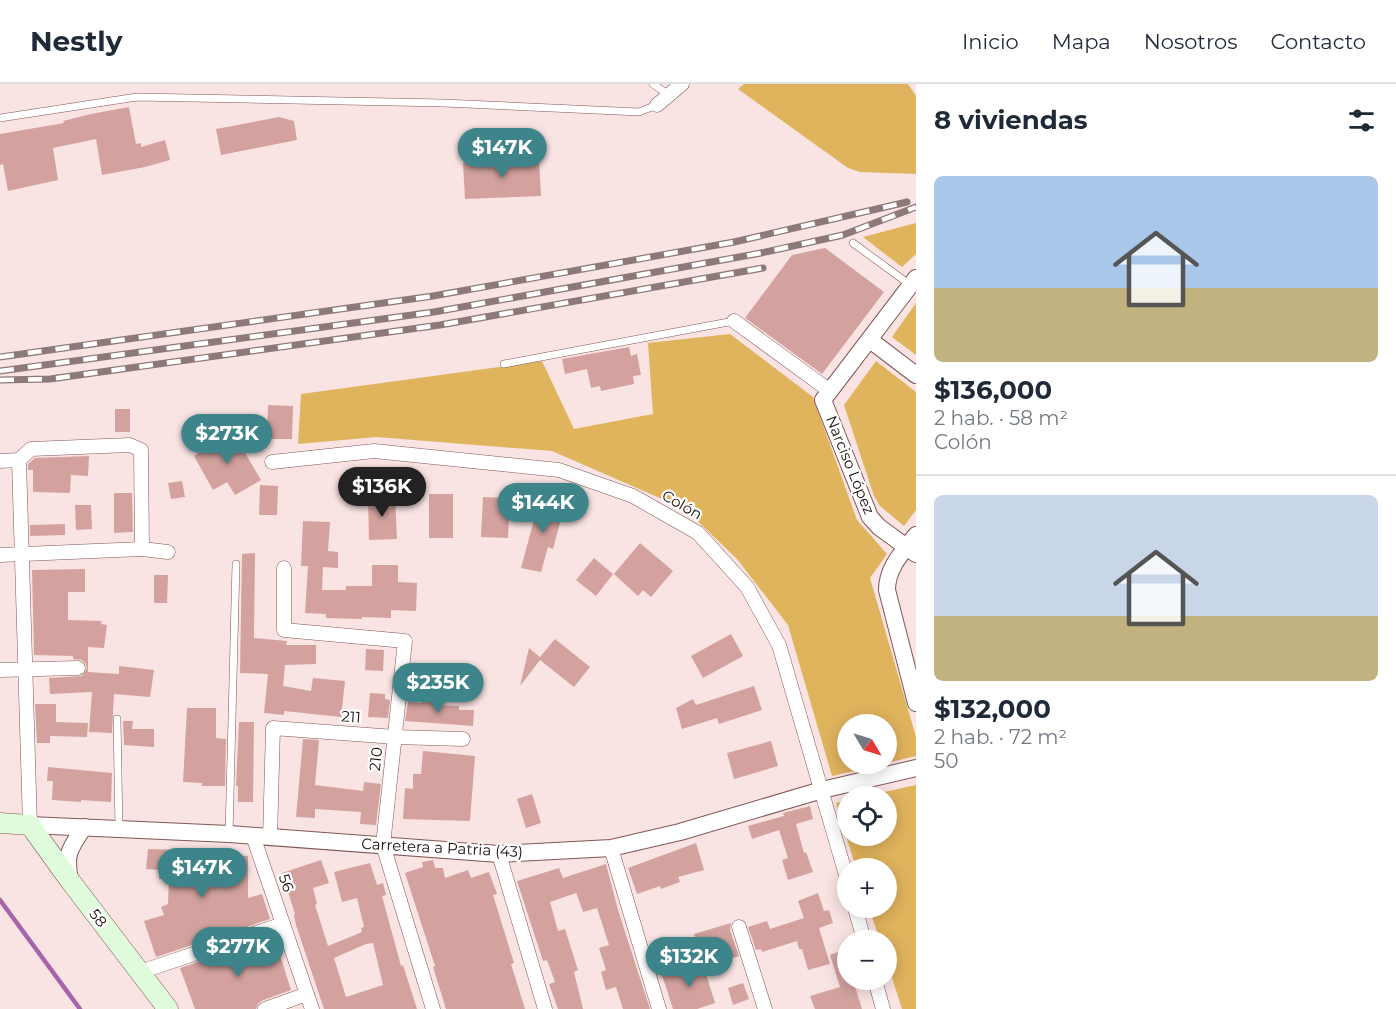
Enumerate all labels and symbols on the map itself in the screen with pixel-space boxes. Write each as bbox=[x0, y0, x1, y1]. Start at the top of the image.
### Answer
pin: $147K bbox=[460, 128, 544, 179]
street label: Narciso López bbox=[822, 413, 879, 517]
pin: $273K bbox=[185, 414, 269, 465]
pin: $136K bbox=[340, 467, 424, 518]
pin: $144K bbox=[501, 483, 585, 534]
street label: Colón bbox=[659, 486, 706, 524]
pin: $235K bbox=[396, 663, 480, 714]
street label: 211 bbox=[341, 706, 361, 727]
north arrow bbox=[837, 714, 897, 774]
street label: 210 bbox=[365, 746, 386, 772]
street label: Carretera a Patria (43) bbox=[361, 834, 523, 861]
pin: $147K bbox=[160, 848, 244, 899]
street label: 56 bbox=[275, 871, 298, 894]
street label: 58 bbox=[85, 905, 111, 931]
pin: $277K bbox=[196, 927, 280, 978]
pin: $132K bbox=[647, 937, 731, 988]

